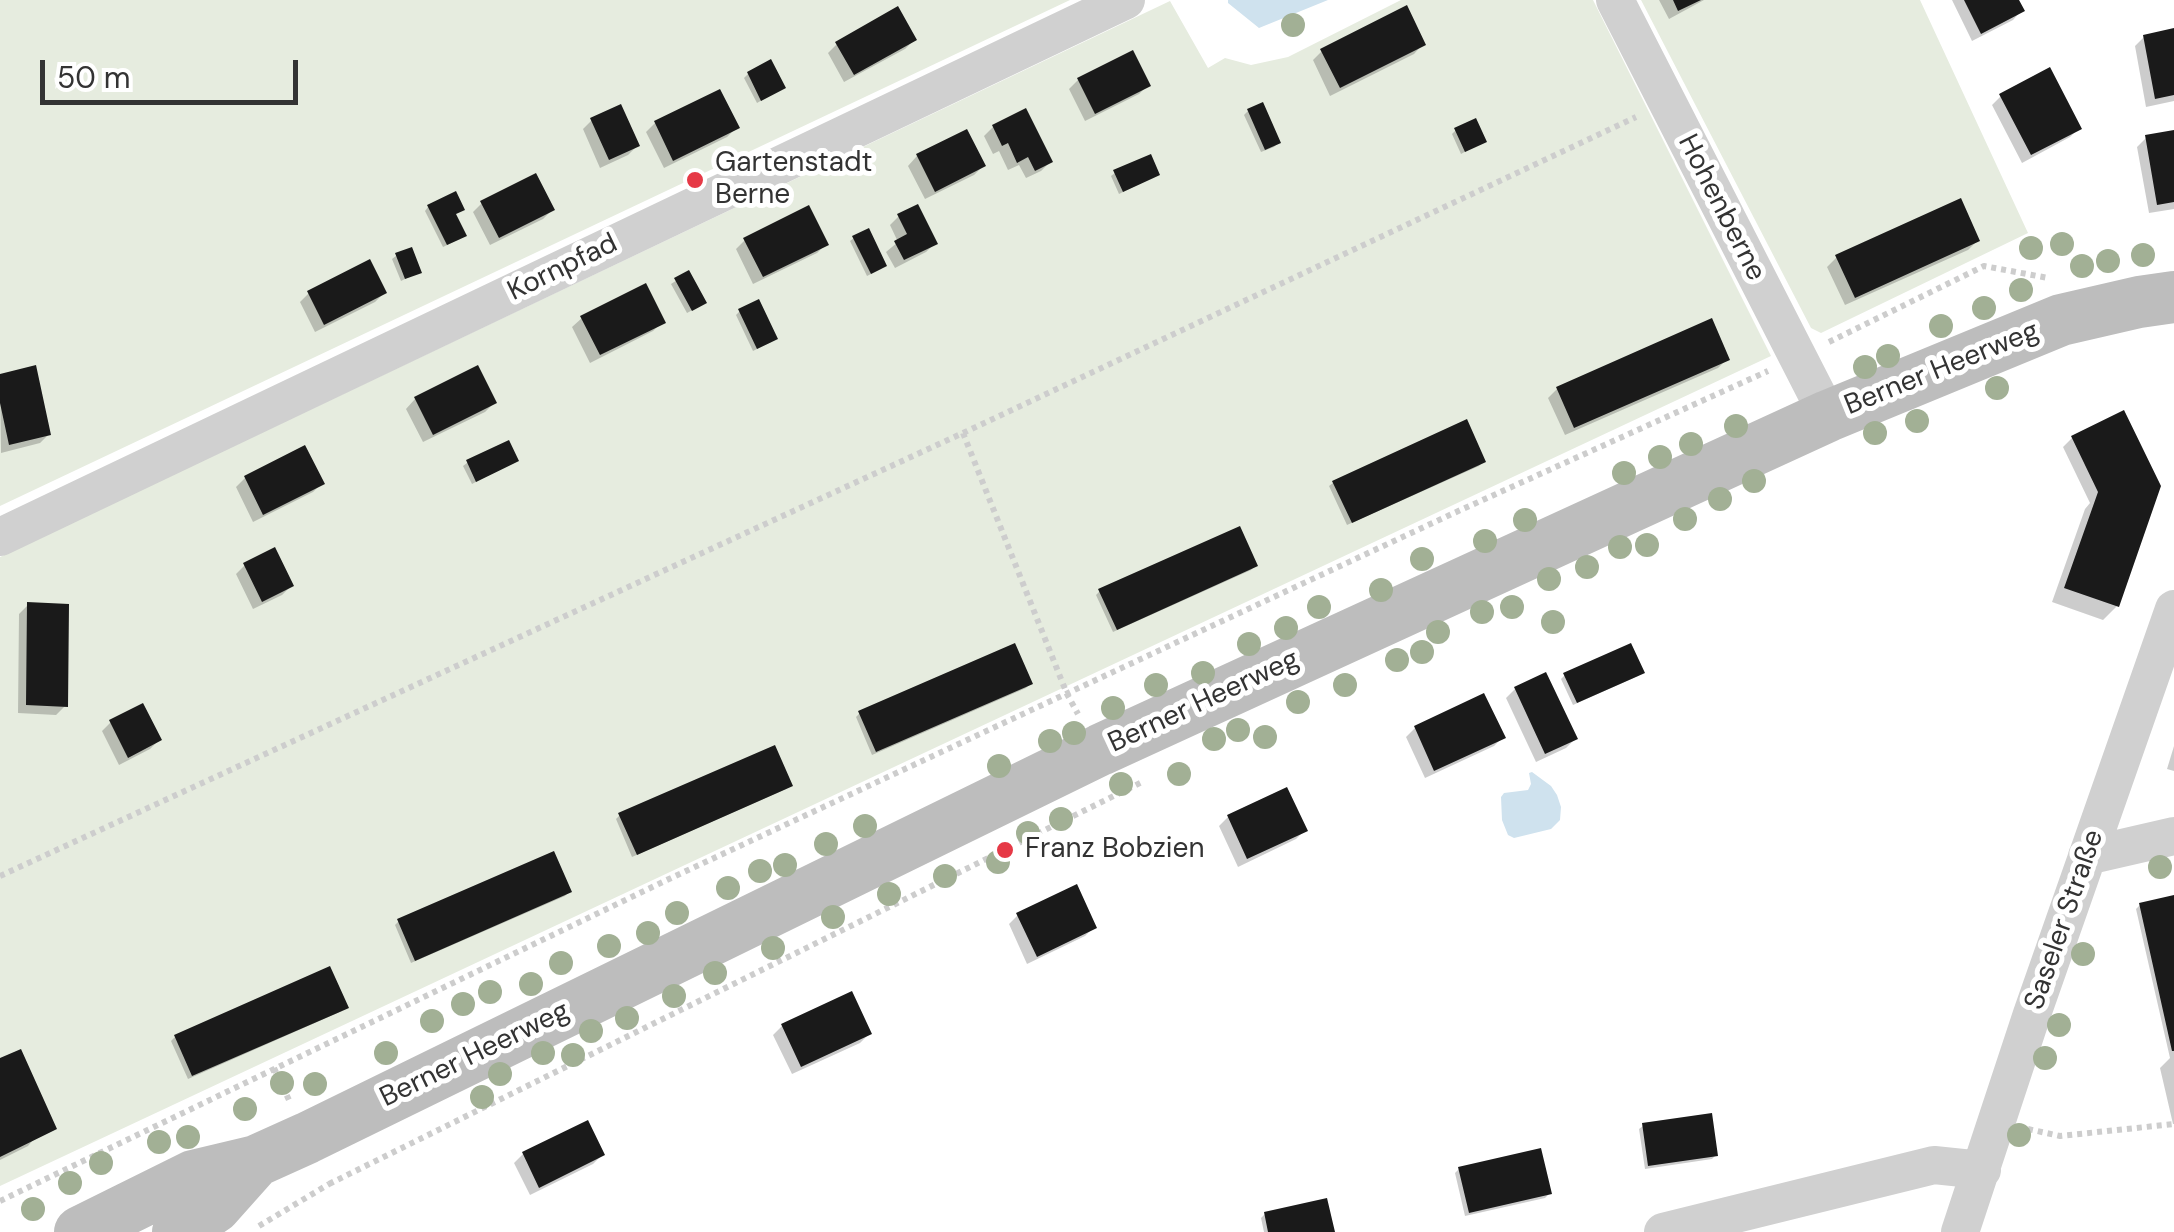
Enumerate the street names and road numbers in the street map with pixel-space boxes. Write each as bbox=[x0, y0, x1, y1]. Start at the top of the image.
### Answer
street label: Hohenberne bbox=[1670, 129, 1772, 287]
street label: Kornpfad bbox=[503, 227, 623, 309]
street label: Berner Heerweg bbox=[1840, 315, 2044, 423]
street label: Berner Heerweg bbox=[1103, 643, 1305, 761]
street label: Saseler Straße bbox=[2018, 826, 2112, 1014]
street label: Berner Heerweg bbox=[375, 995, 575, 1115]

